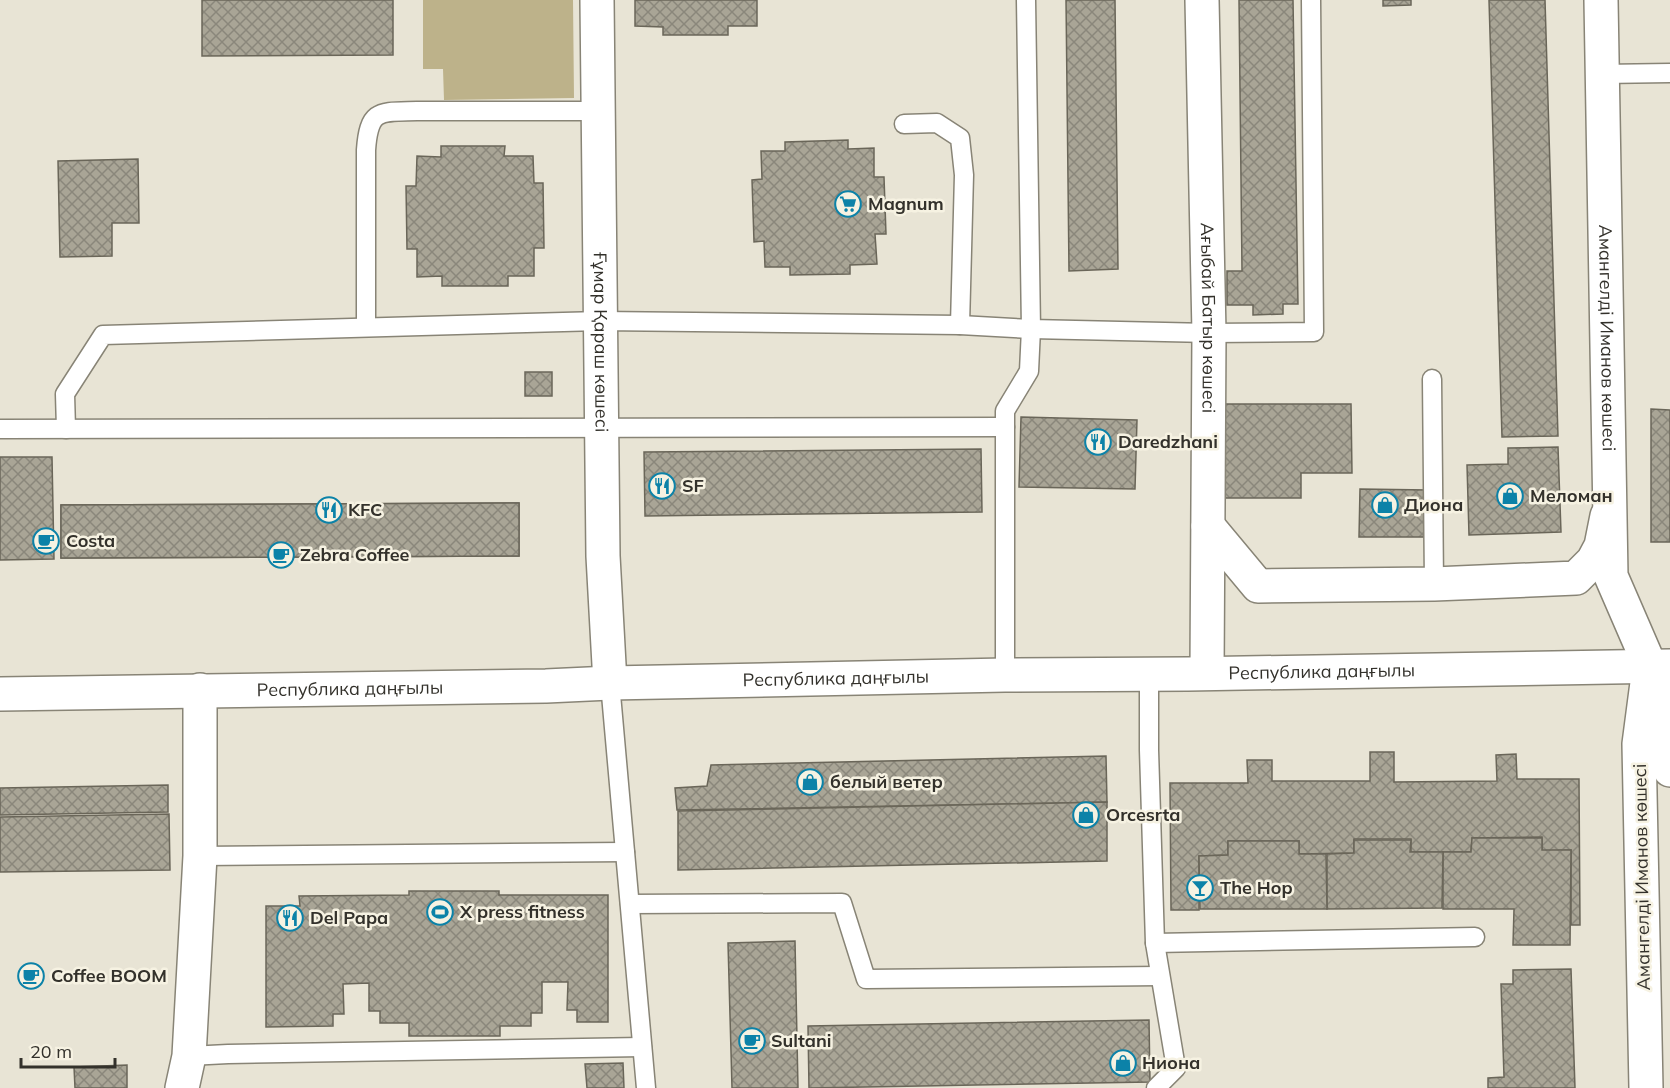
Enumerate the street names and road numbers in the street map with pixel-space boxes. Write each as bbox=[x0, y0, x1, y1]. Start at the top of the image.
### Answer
street label: Ағыбай Батыр көшесі bbox=[1196, 222, 1221, 413]
street label: Амангелді Иманов көшесі bbox=[1594, 224, 1621, 452]
street label: Ғұмар Қараш көшесі bbox=[589, 252, 614, 432]
street label: Республика даңғылы bbox=[1228, 658, 1415, 684]
street label: Республика даңғылы bbox=[742, 665, 929, 691]
street label: Республика даңғылы bbox=[257, 676, 443, 701]
street label: Амангелді Иманов көшесі bbox=[1628, 764, 1655, 991]

